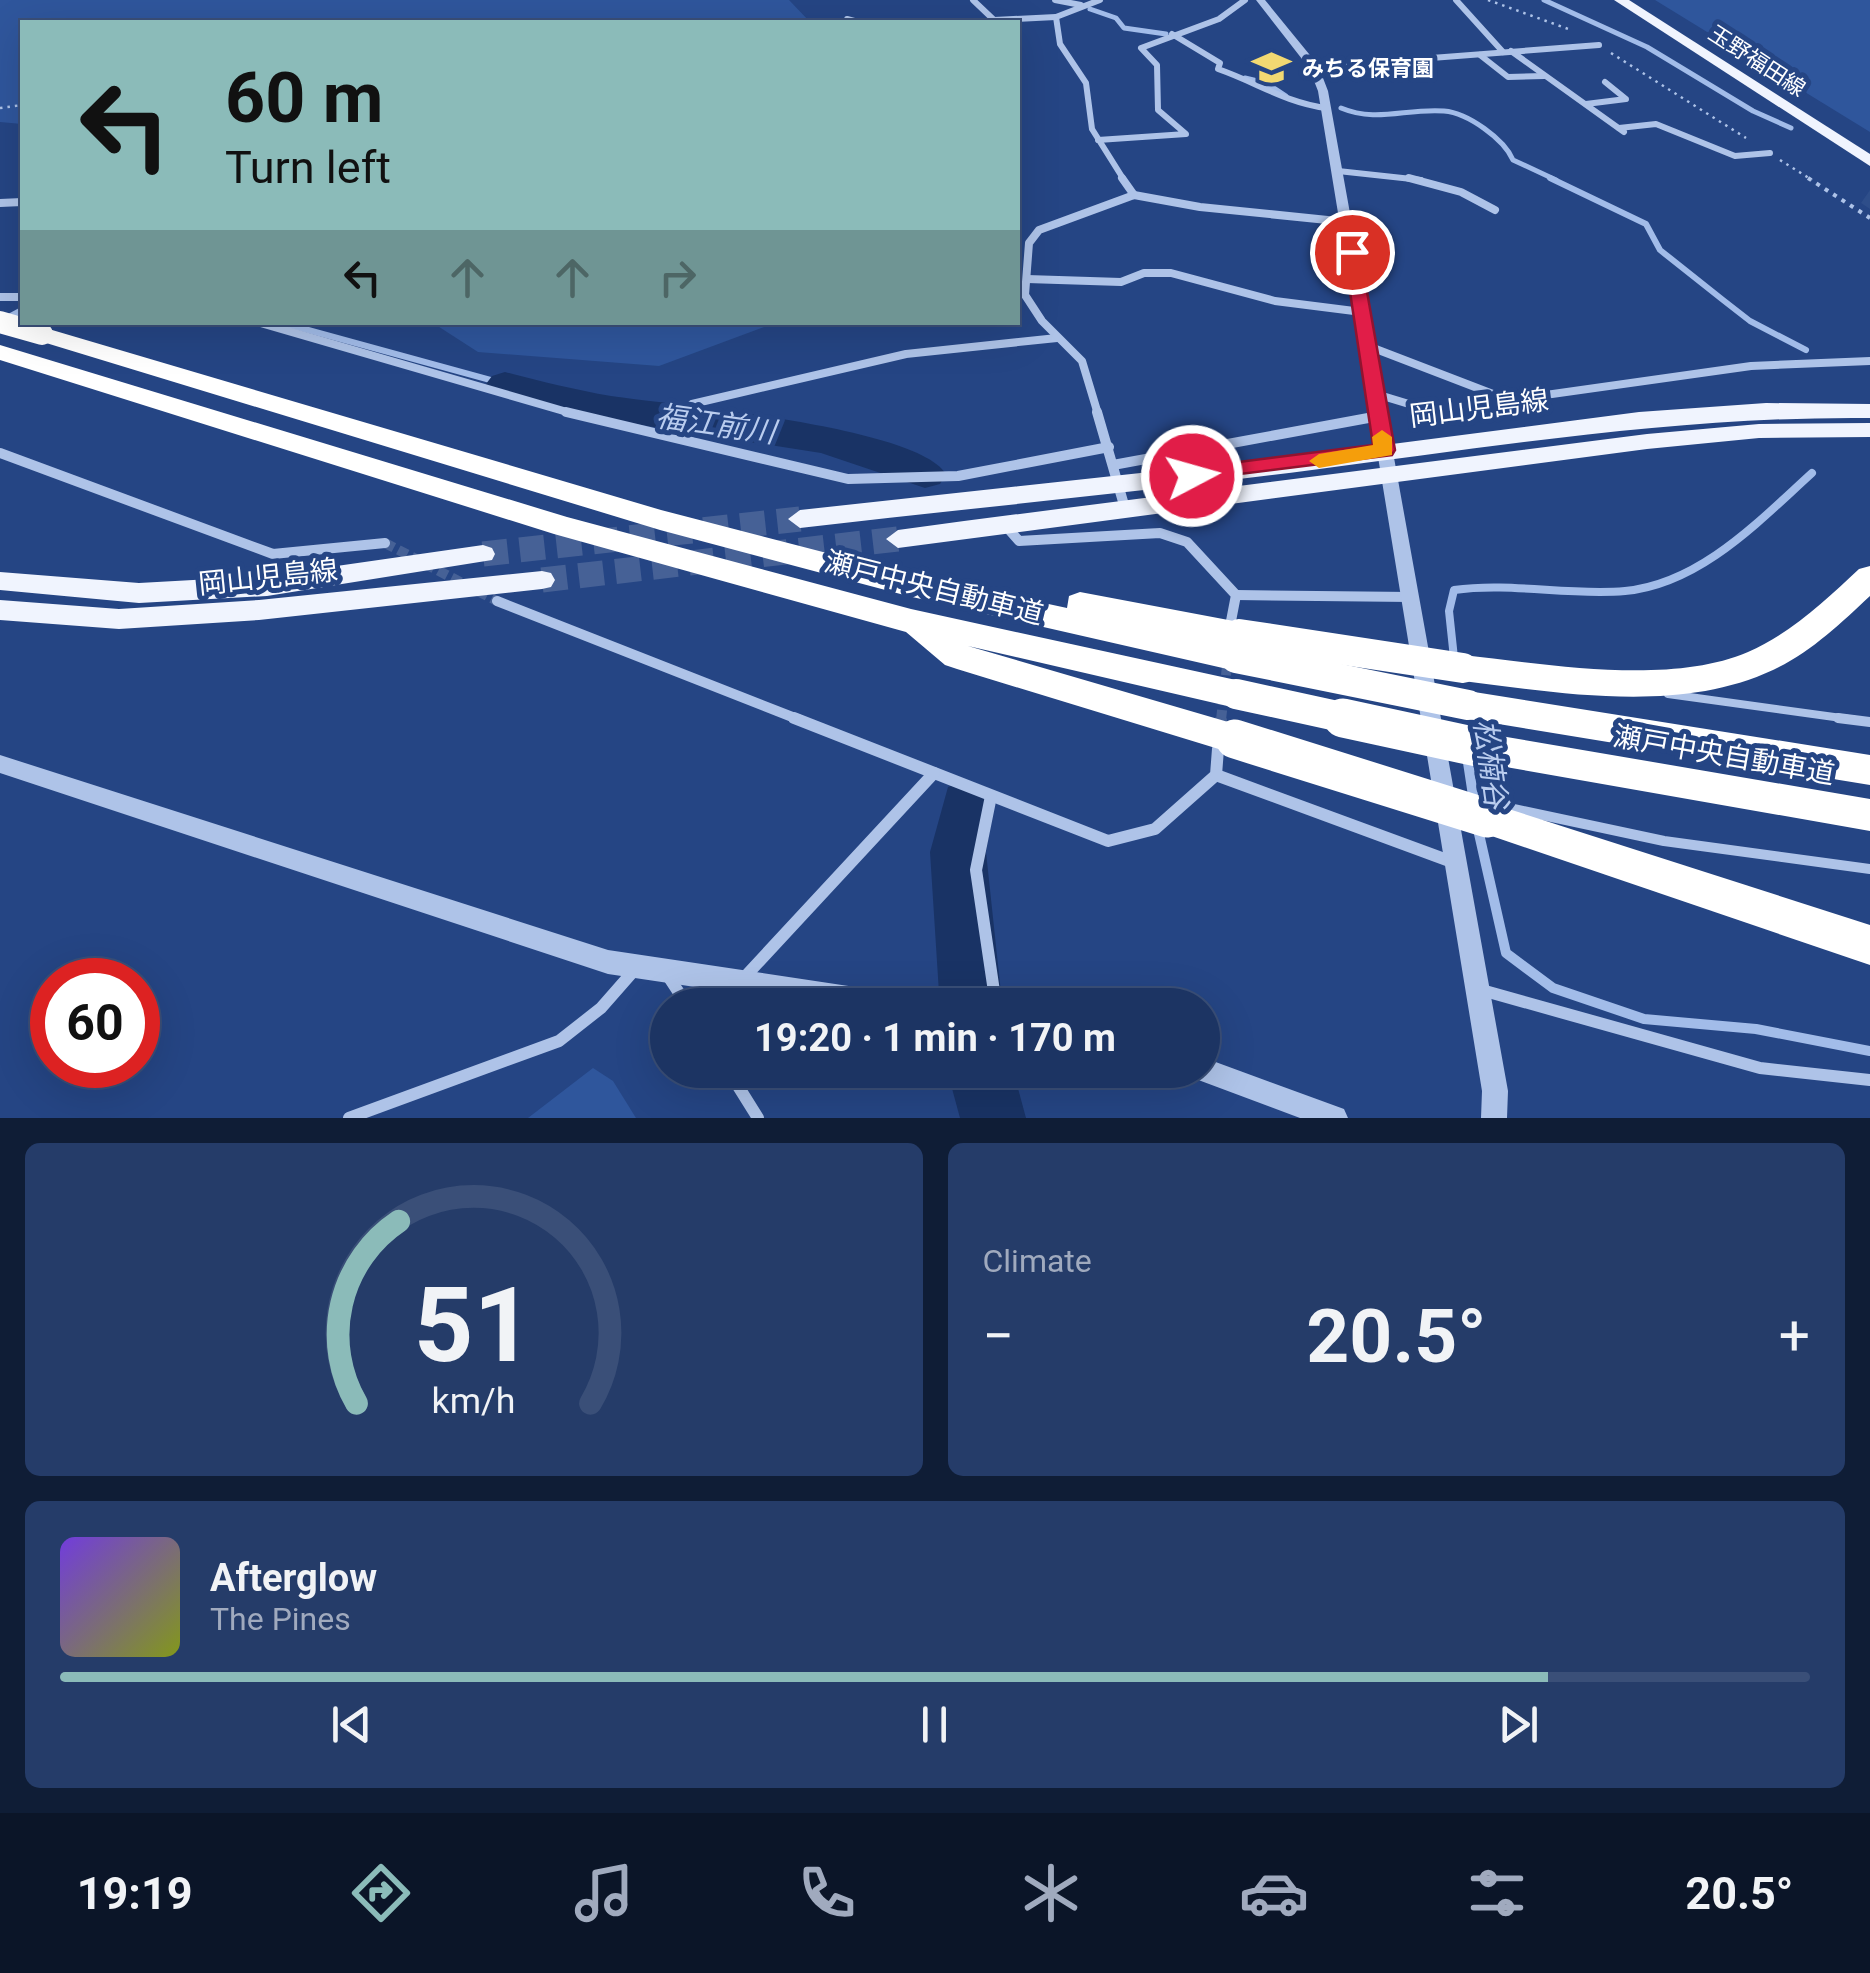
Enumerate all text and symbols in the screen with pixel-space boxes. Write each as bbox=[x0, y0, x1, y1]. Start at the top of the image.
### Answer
street label: 玉野福田線 bbox=[1704, 21, 1810, 101]
school or university icon: みちる保育園 bbox=[1251, 47, 1293, 89]
place label: みちる保育園 bbox=[1302, 56, 1434, 81]
text: 60 m bbox=[225, 57, 383, 139]
icon: left bbox=[60, 60, 190, 190]
text: Turn left bbox=[225, 141, 391, 194]
pin bbox=[1310, 210, 1395, 295]
icon: arrive bbox=[1325, 225, 1380, 280]
icon: left bbox=[335, 250, 390, 305]
icon: ahead bbox=[440, 250, 495, 305]
icon: ahead bbox=[545, 250, 600, 305]
icon: right bbox=[650, 250, 705, 305]
street label: 岡山児島線 bbox=[1408, 383, 1550, 433]
water label: 福江前川 bbox=[654, 398, 781, 450]
position arrow bbox=[1140, 424, 1244, 528]
street label: 瀬戸中央自動車道 bbox=[821, 545, 1047, 631]
street label: 岡山児島線 bbox=[197, 553, 339, 601]
water label: 松楠谷 bbox=[1467, 717, 1515, 814]
street label: 瀬戸中央自動車道 bbox=[1611, 719, 1837, 791]
speed limit sign: 60 bbox=[30, 958, 160, 1088]
text: 19:20 · 1 min · 170 m bbox=[754, 1016, 1116, 1060]
text: Climate bbox=[983, 1242, 1092, 1280]
text: 51 bbox=[414, 1265, 533, 1386]
text: 20.5° bbox=[1306, 1292, 1486, 1380]
text: − bbox=[983, 1304, 1014, 1368]
text: + bbox=[1779, 1304, 1810, 1368]
text: km/h bbox=[432, 1380, 516, 1422]
text: Afterglow bbox=[210, 1556, 377, 1600]
text: The Pines bbox=[210, 1600, 351, 1638]
icon: previous bbox=[324, 1697, 379, 1752]
icon: pause bbox=[907, 1697, 962, 1752]
icon: next bbox=[1491, 1697, 1546, 1752]
icon: directions bbox=[346, 1858, 416, 1928]
icon: music bbox=[569, 1858, 639, 1928]
icon: phone bbox=[792, 1858, 862, 1928]
icon: climate bbox=[1016, 1858, 1086, 1928]
icon: car bbox=[1239, 1858, 1309, 1928]
icon: filters bbox=[1462, 1858, 1532, 1928]
text: 19:19 bbox=[77, 1867, 193, 1920]
text: 20.5° bbox=[1685, 1867, 1793, 1920]

